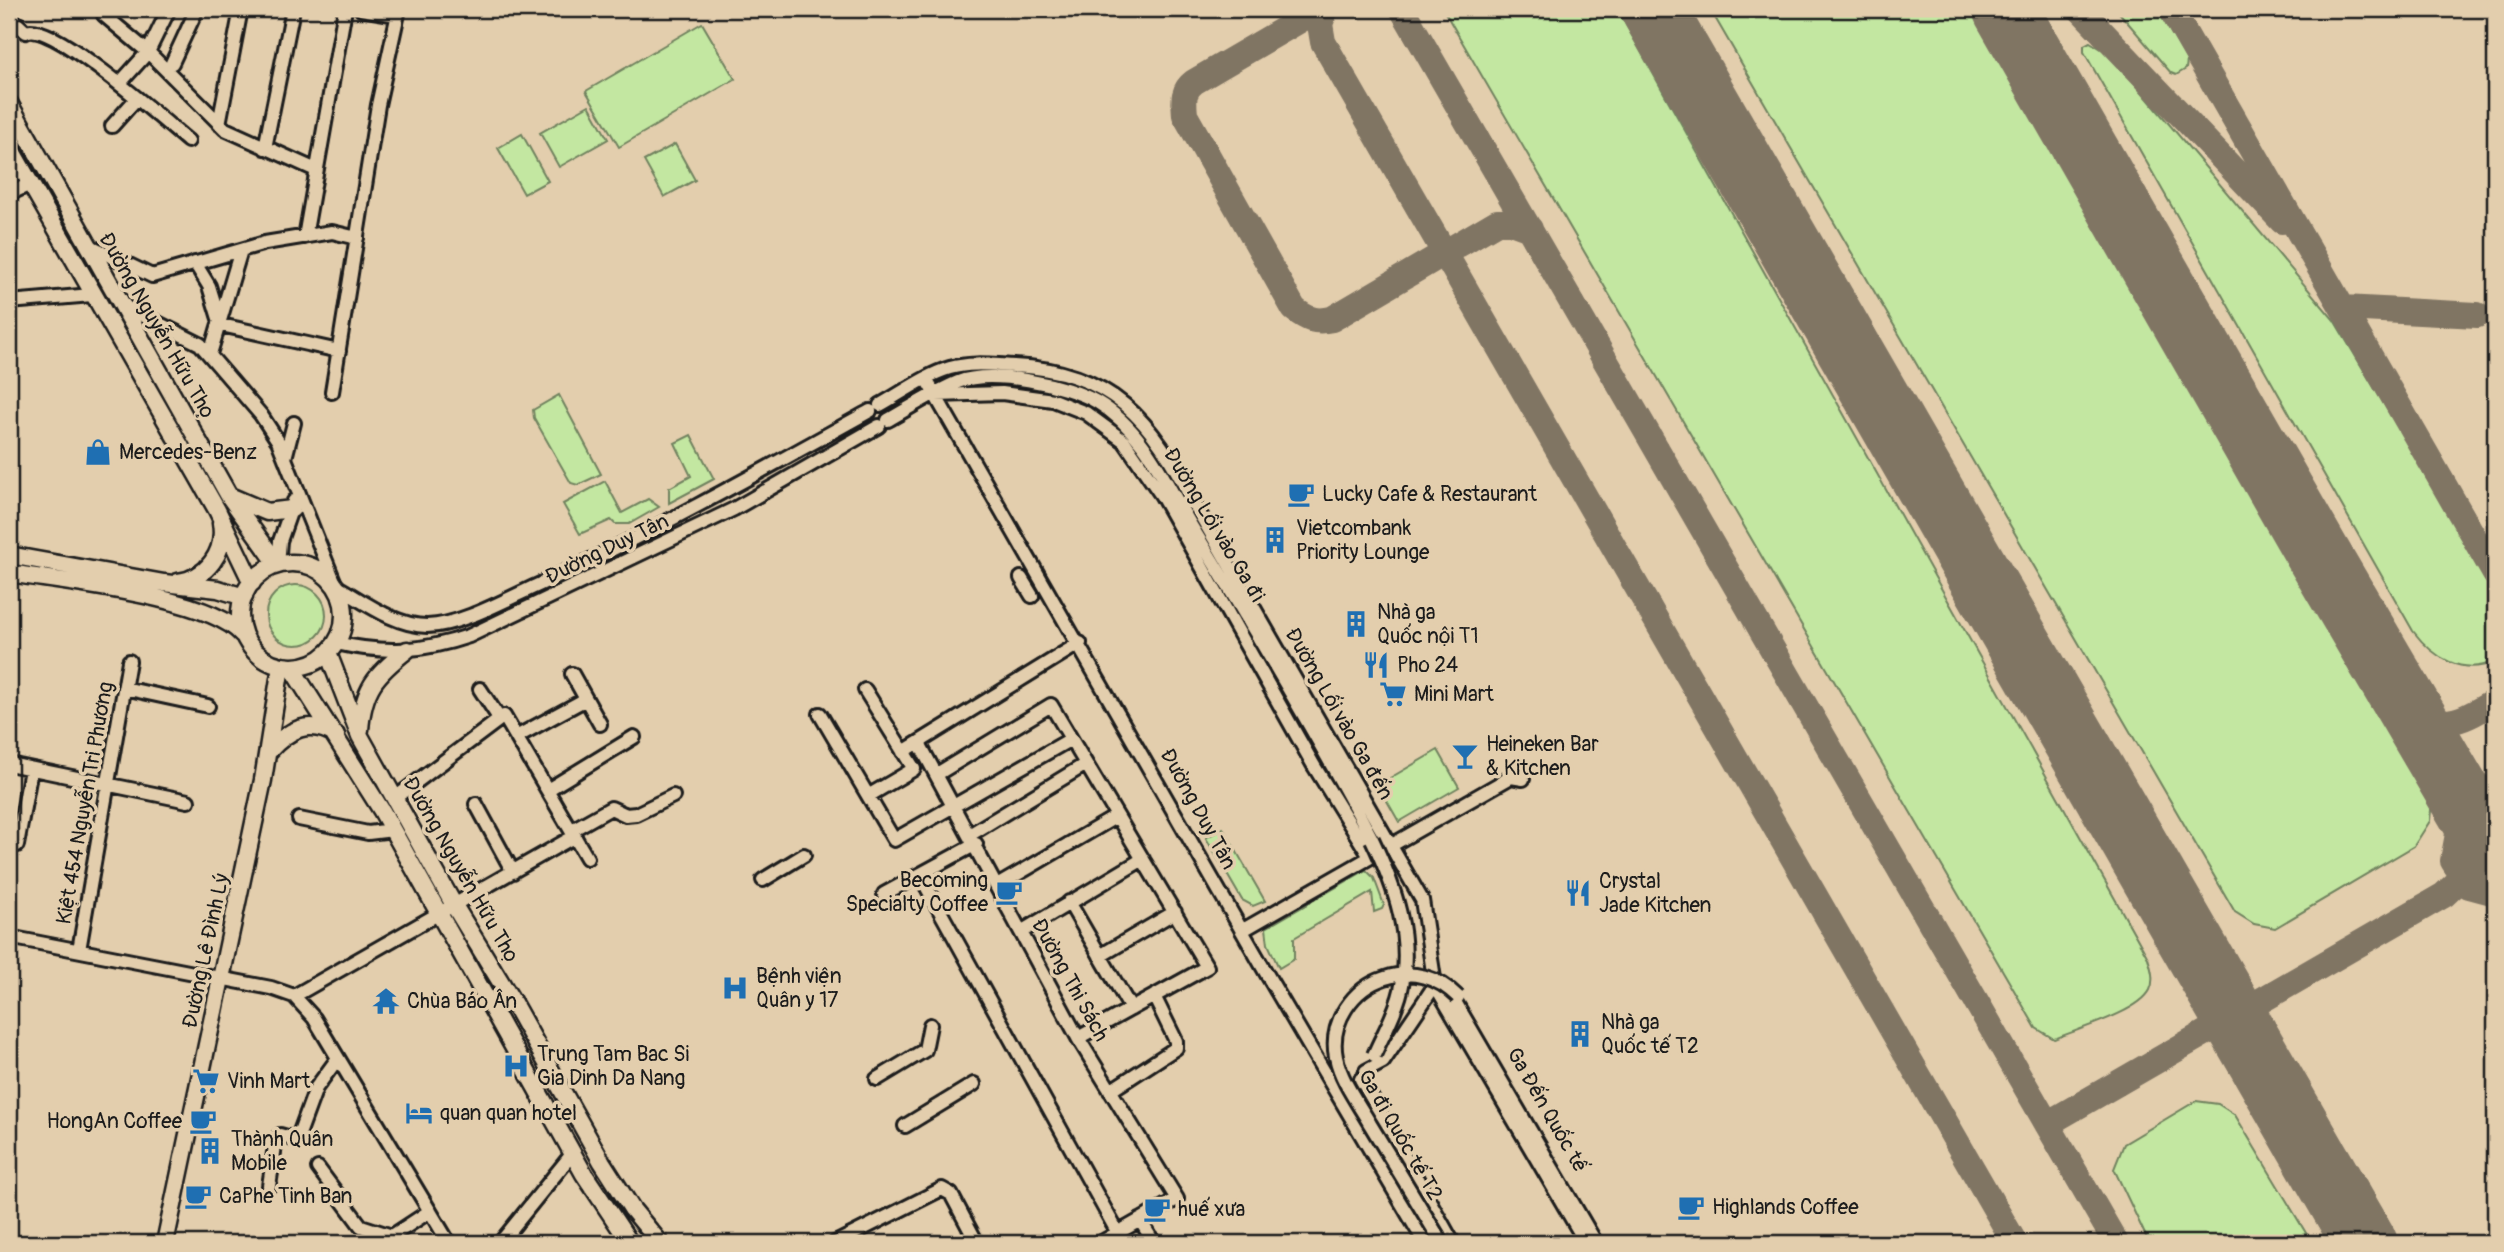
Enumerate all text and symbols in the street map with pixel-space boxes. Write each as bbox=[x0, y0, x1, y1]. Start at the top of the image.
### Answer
street label: Đường Nguyễn Hữu Thọ bbox=[93, 228, 221, 424]
shop icon: Mercedes-Benz bbox=[83, 437, 113, 467]
place label: Mercedes-Benz bbox=[119, 439, 257, 466]
street label: Đường Lối vào Ga đi bbox=[1157, 443, 1271, 607]
cafe icon: Lucky Cafe & Restaurant bbox=[1286, 479, 1316, 509]
place label: Lucky Cafe & Restaurant bbox=[1322, 481, 1538, 508]
street label: Đường Duy Tân bbox=[541, 507, 673, 591]
place label: Vietcombank Priority Lounge bbox=[1296, 515, 1430, 566]
building icon: Vietcombank Priority Lounge bbox=[1260, 525, 1290, 555]
place label: Nhà ga Quốc nội T1 bbox=[1377, 599, 1479, 650]
building icon: Nhà ga Quốc nội T1 bbox=[1341, 609, 1371, 639]
street label: Đường Lối vào Ga đến bbox=[1279, 623, 1399, 805]
restaurant icon: Pho 24 bbox=[1361, 650, 1391, 680]
place label: Pho 24 bbox=[1397, 652, 1458, 679]
supermarket icon: Mini Mart bbox=[1378, 679, 1408, 709]
street label: Kiệt 454 Nguyễn Tri Phương bbox=[50, 680, 120, 926]
place label: Mini Mart bbox=[1414, 681, 1494, 708]
place label: Heineken Bar & Kitchen bbox=[1486, 731, 1599, 782]
bar icon: Heineken Bar & Kitchen bbox=[1450, 741, 1480, 771]
street label: Đường Duy Tân bbox=[1154, 744, 1242, 874]
street label: Đường Nguyễn Hữu Thọ bbox=[397, 772, 525, 968]
place label: Becoming Specialty Coffee bbox=[846, 867, 989, 918]
place label: Crystal Jade Kitchen bbox=[1599, 868, 1711, 919]
street label: Đường Lê Đình Lý bbox=[176, 871, 236, 1031]
cafe icon: Becoming Specialty Coffee bbox=[994, 877, 1024, 907]
restaurant icon: Crystal Jade Kitchen bbox=[1563, 878, 1593, 908]
street label: Đường Thi Sách bbox=[1025, 914, 1115, 1046]
place label: Bệnh viện Quân y 17 bbox=[756, 963, 842, 1014]
hospital icon: Bệnh viện Quân y 17 bbox=[720, 973, 750, 1003]
temple icon: Chùa Báo Ân bbox=[371, 986, 401, 1016]
place label: Chùa Báo Ân bbox=[407, 988, 517, 1015]
place label: Nhà ga Quốc tế T2 bbox=[1601, 1009, 1699, 1060]
building icon: Nhà ga Quốc tế T2 bbox=[1565, 1019, 1595, 1049]
place label: Trung Tam Bac Si Gia Dinh Da Nang bbox=[537, 1041, 690, 1092]
street label: Ga Đến Quốc tế bbox=[1500, 1043, 1594, 1178]
hospital icon: Trung Tam Bac Si Gia Dinh Da Nang bbox=[501, 1051, 531, 1081]
street label: Ga đi Quốc tế T2 bbox=[1352, 1065, 1448, 1205]
supermarket icon: Vinh Mart bbox=[191, 1066, 221, 1096]
place label: Vinh Mart bbox=[227, 1068, 311, 1095]
hotel icon: quan quan hotel bbox=[404, 1098, 434, 1128]
place label: quan quan hotel bbox=[440, 1100, 577, 1127]
cafe icon: HongAn Coffee bbox=[188, 1106, 218, 1136]
place label: HongAn Coffee bbox=[46, 1108, 183, 1135]
place label: Thành Quân Mobile bbox=[231, 1126, 333, 1177]
building icon: Thành Quân Mobile bbox=[195, 1136, 225, 1166]
cafe icon: CaPhe Tinh Ban bbox=[183, 1181, 213, 1211]
place label: CaPhe Tinh Ban bbox=[219, 1183, 352, 1210]
cafe icon: Highlands Coffee bbox=[1676, 1192, 1706, 1222]
cafe icon: huế xưa bbox=[1142, 1194, 1172, 1224]
place label: Highlands Coffee bbox=[1712, 1194, 1859, 1221]
place label: huế xưa bbox=[1178, 1196, 1245, 1223]

